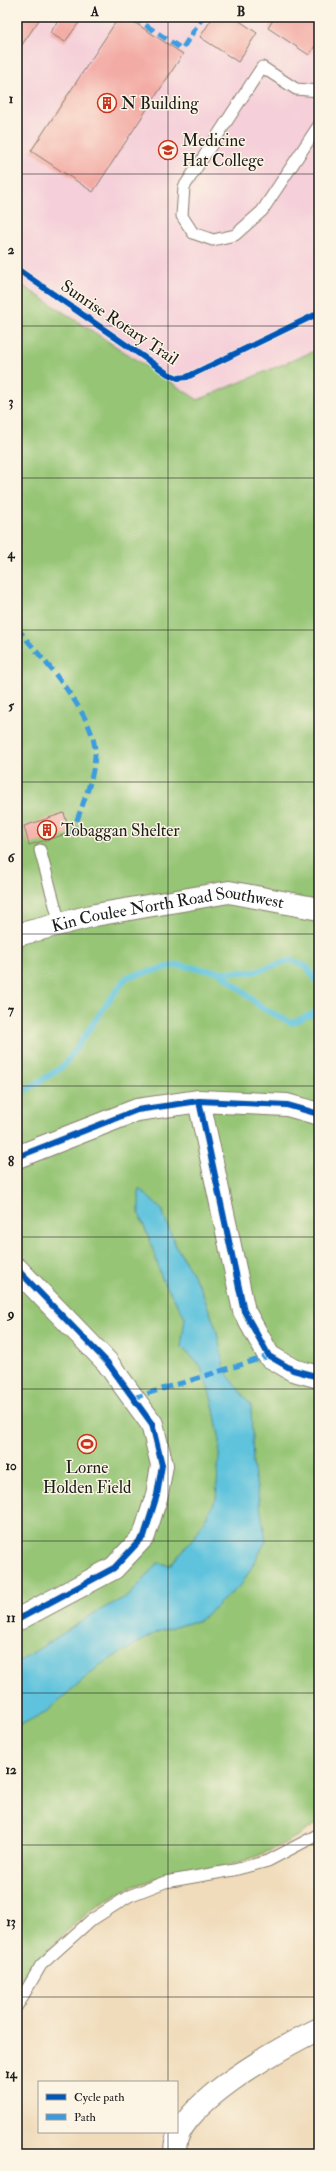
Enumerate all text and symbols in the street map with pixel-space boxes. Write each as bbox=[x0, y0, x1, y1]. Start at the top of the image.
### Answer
text: A bbox=[90, 4, 100, 20]
text: B bbox=[237, 4, 245, 20]
text: 1 bbox=[9, 91, 14, 107]
building icon: N Building bbox=[96, 92, 118, 114]
place label: N Building bbox=[121, 93, 199, 114]
place label: Medicine Hat College bbox=[182, 130, 264, 171]
school or university icon: Medicine Hat College bbox=[157, 139, 179, 161]
text: 2 bbox=[8, 242, 15, 258]
street label: Sunrise Rotary Trail bbox=[56, 275, 183, 371]
text: 3 bbox=[9, 394, 14, 410]
text: 4 bbox=[6, 546, 15, 562]
text: 5 bbox=[8, 698, 14, 714]
building icon: Tobaggan Shelter bbox=[36, 819, 58, 841]
place label: Tobaggan Shelter bbox=[61, 820, 180, 841]
text: 6 bbox=[8, 850, 16, 866]
street label: Kin Coulee North Road Southwest bbox=[49, 881, 286, 937]
text: 7 bbox=[8, 1002, 15, 1018]
text: 8 bbox=[8, 1154, 14, 1170]
text: 9 bbox=[6, 1306, 15, 1322]
sports icon: Lorne Holden Field bbox=[76, 1433, 98, 1455]
place label: Lorne Holden Field bbox=[43, 1457, 132, 1498]
text: 10 bbox=[5, 1458, 17, 1474]
text: 11 bbox=[6, 1610, 16, 1626]
text: 12 bbox=[5, 1762, 17, 1778]
text: 13 bbox=[6, 1914, 16, 1930]
text: 14 bbox=[5, 2066, 18, 2082]
legend bbox=[38, 2081, 178, 2133]
text: Cycle path bbox=[74, 2090, 125, 2105]
text: Path bbox=[74, 2110, 97, 2125]

